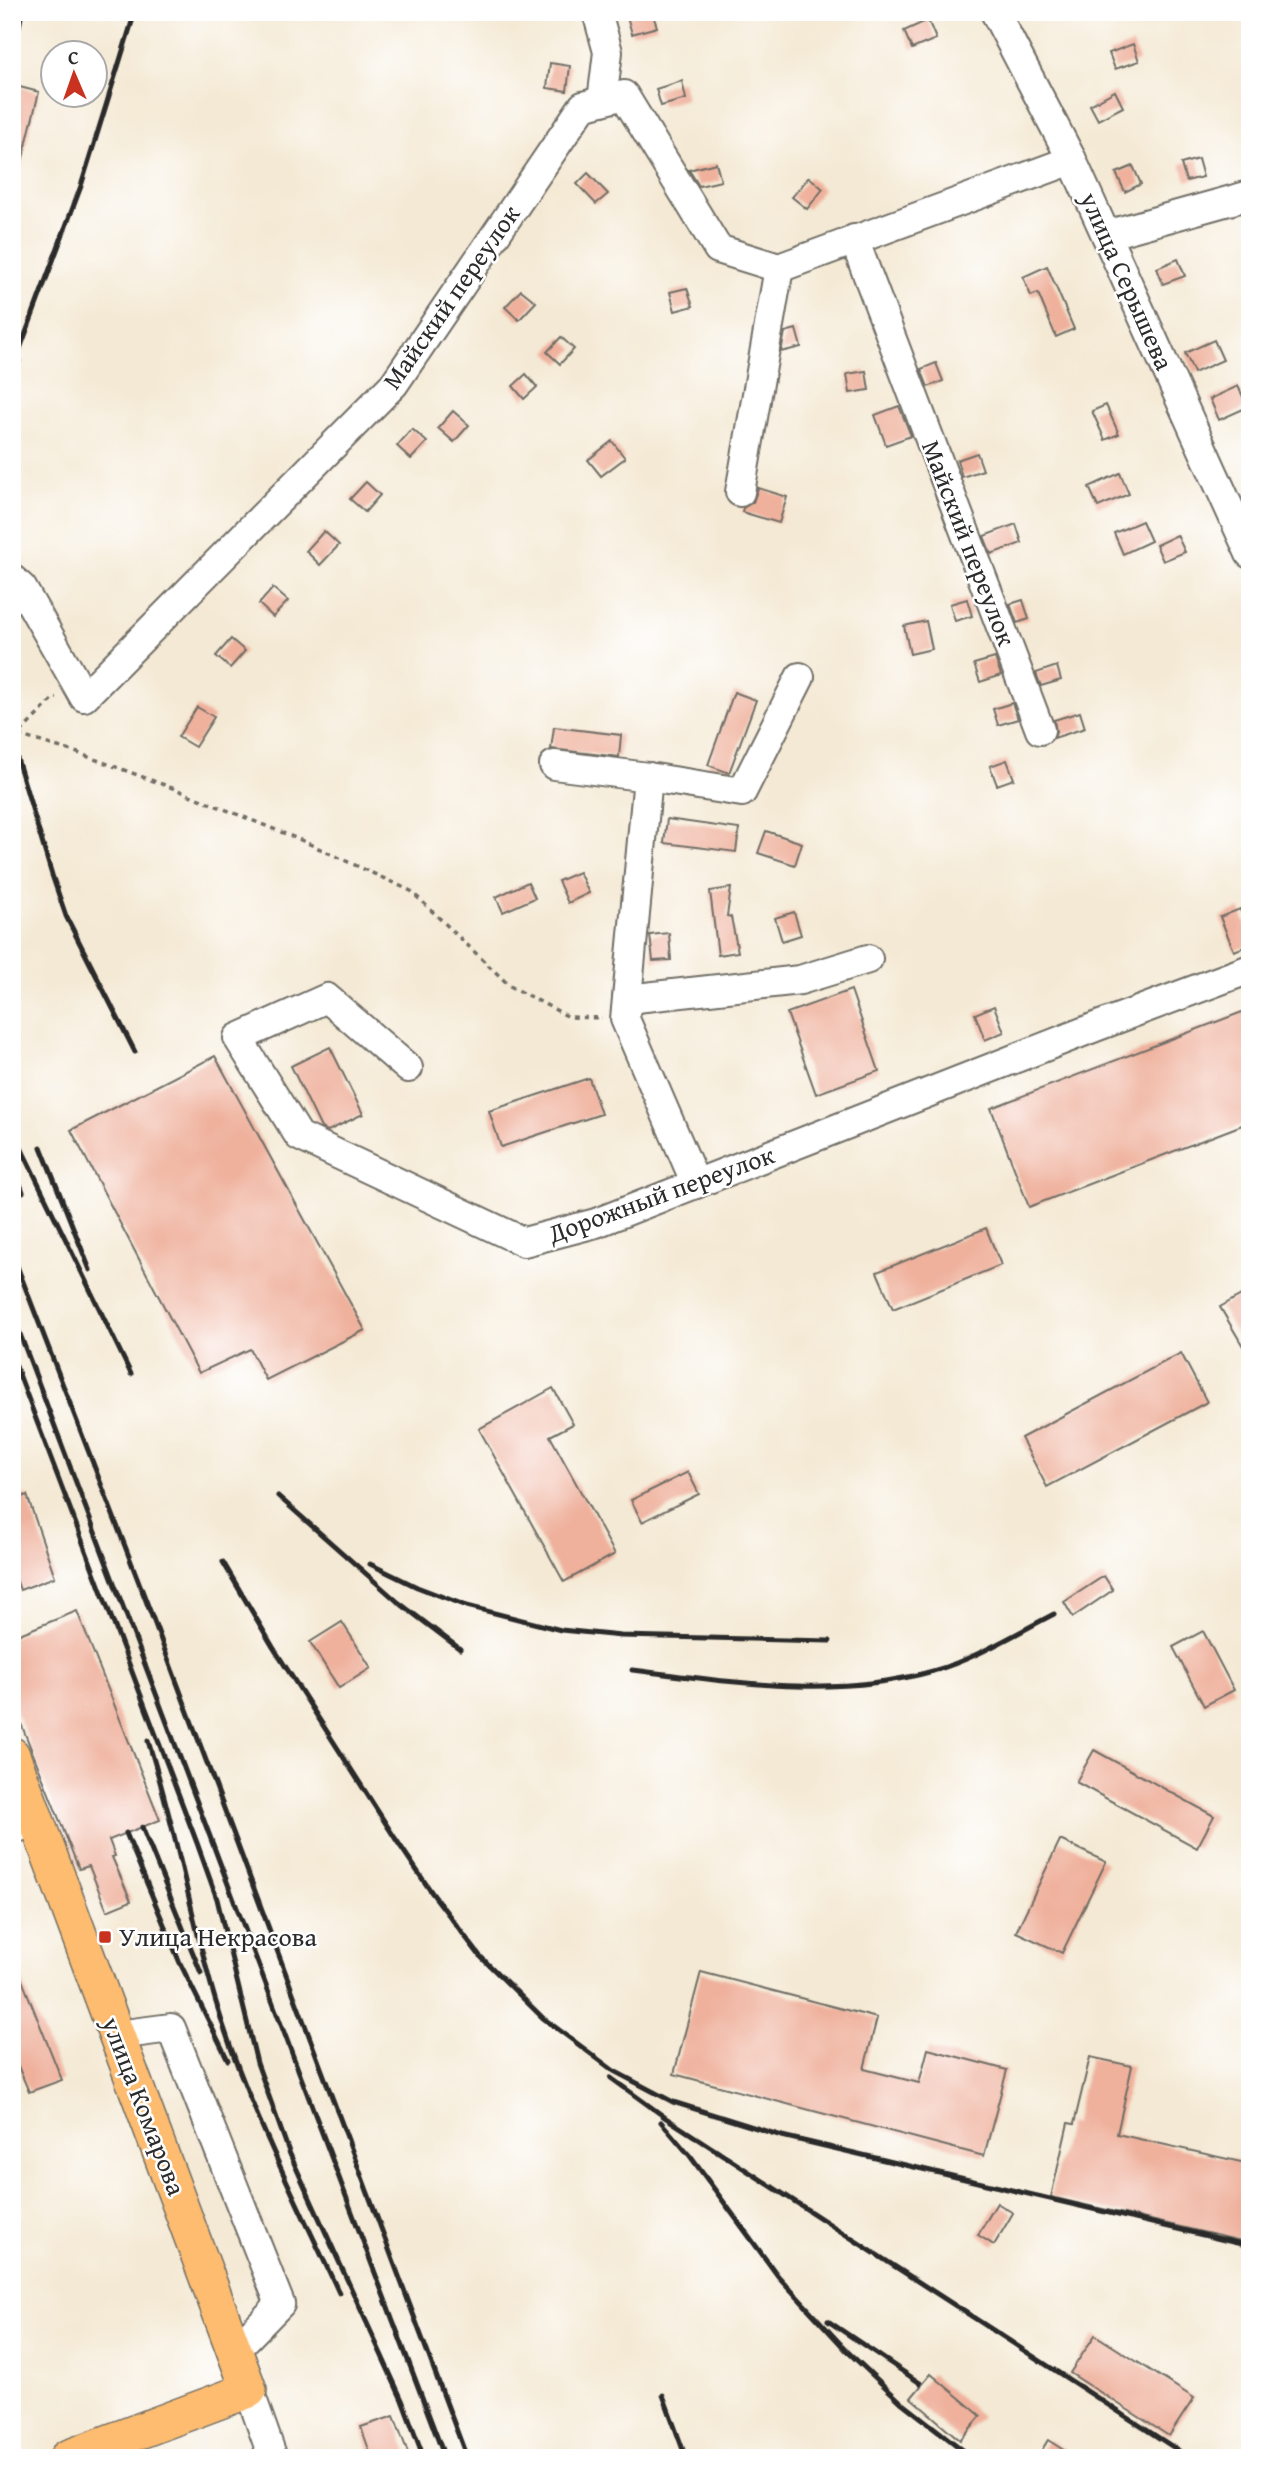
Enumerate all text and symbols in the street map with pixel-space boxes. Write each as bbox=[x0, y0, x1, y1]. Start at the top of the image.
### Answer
north arrow bbox=[38, 38, 108, 108]
text: С bbox=[68, 43, 80, 71]
street label: улица Серышева bbox=[1070, 185, 1184, 377]
street label: Майский переулок bbox=[372, 196, 529, 397]
street label: Майский переулок bbox=[912, 434, 1027, 652]
street label: Дорожный переулок bbox=[541, 1134, 780, 1253]
place label: Улица Некрасова bbox=[119, 1917, 317, 1956]
marker: Улица Некрасова bbox=[97, 1929, 113, 1945]
street label: улица Комарова bbox=[92, 2010, 197, 2201]

